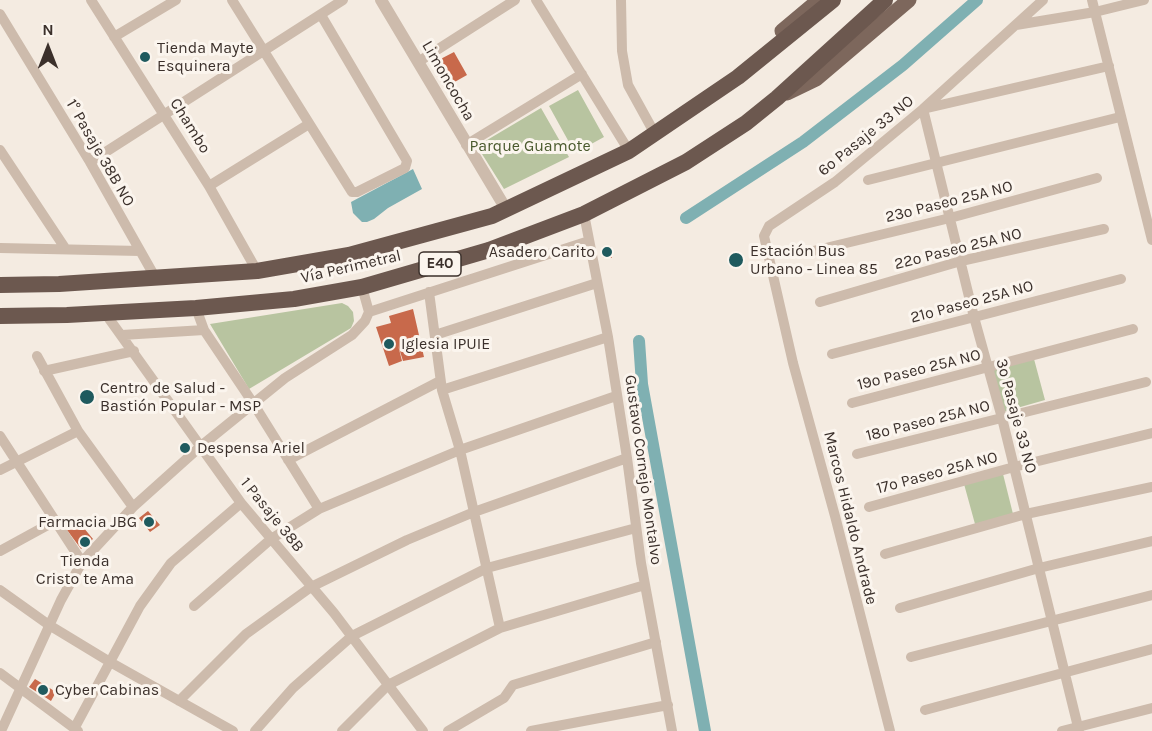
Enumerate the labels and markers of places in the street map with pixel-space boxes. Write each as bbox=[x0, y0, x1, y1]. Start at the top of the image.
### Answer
place label: Tienda Mayte Esquinera bbox=[157, 38, 254, 76]
marker: Tienda Mayte Esquinera bbox=[138, 50, 152, 64]
place label: Estación Bus Urbano - Linea 85 bbox=[750, 241, 878, 279]
place label: Asadero Carito bbox=[489, 242, 595, 262]
marker: Asadero Carito bbox=[600, 245, 614, 259]
marker: Estación Bus Urbano - Linea 85 bbox=[727, 251, 745, 269]
place label: Iglesia IPUIE bbox=[401, 334, 490, 354]
marker: Iglesia IPUIE bbox=[382, 337, 396, 351]
place label: Centro de Salud - Bastión Popular - MSP bbox=[100, 378, 261, 416]
marker: Centro de Salud - Bastión Popular - MSP bbox=[78, 388, 96, 406]
place label: Despensa Ariel bbox=[197, 438, 305, 458]
marker: Despensa Ariel bbox=[178, 441, 192, 455]
place label: Farmacia JBG bbox=[38, 512, 137, 532]
marker: Farmacia JBG bbox=[142, 515, 156, 529]
marker: Tienda Cristo te Ama bbox=[78, 535, 92, 549]
place label: Tienda Cristo te Ama bbox=[36, 551, 134, 589]
place label: Cyber Cabinas bbox=[55, 680, 159, 700]
marker: Cyber Cabinas bbox=[36, 683, 50, 697]

